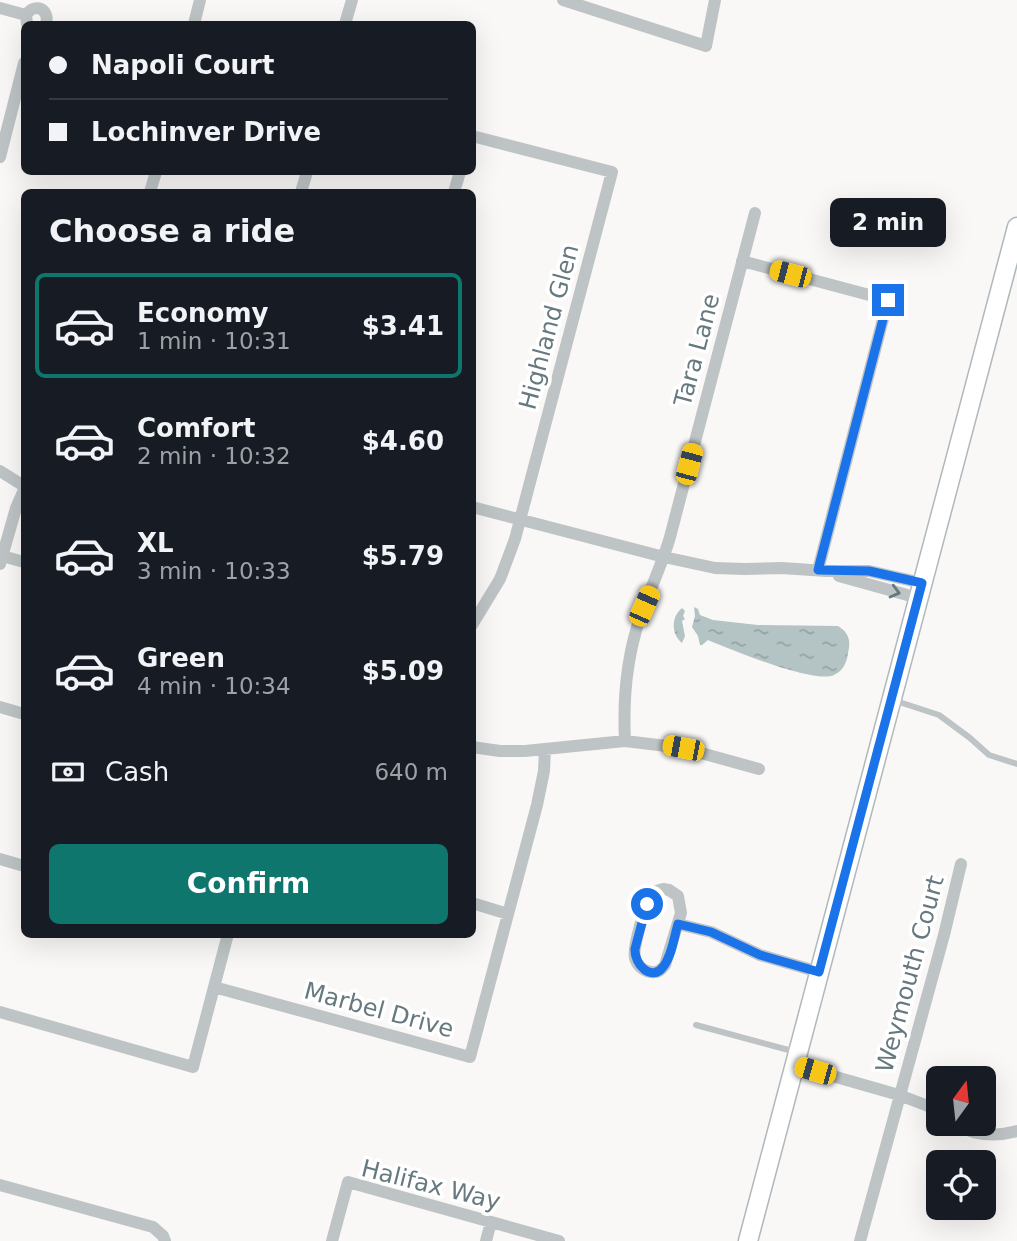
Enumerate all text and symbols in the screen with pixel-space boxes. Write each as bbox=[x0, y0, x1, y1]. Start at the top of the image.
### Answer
text: Napoli Court bbox=[91, 50, 274, 80]
text: Lochinver Drive bbox=[91, 117, 321, 147]
callout: 2 min bbox=[830, 198, 946, 247]
text: 2 min bbox=[852, 209, 924, 235]
text: Choose a ride bbox=[49, 212, 295, 250]
street label: Highland Glen bbox=[513, 241, 585, 413]
car bbox=[767, 258, 814, 290]
route end bbox=[872, 284, 904, 316]
street label: Tara Lane bbox=[668, 291, 725, 410]
icon: car bbox=[53, 294, 116, 357]
text: Economy bbox=[137, 298, 268, 328]
text: $3.41 bbox=[362, 311, 444, 341]
text: 1 min · 10:31 bbox=[137, 328, 291, 354]
icon: car bbox=[53, 409, 116, 472]
text: Comfort bbox=[137, 413, 255, 443]
text: $4.60 bbox=[362, 426, 444, 456]
car bbox=[674, 441, 705, 487]
text: 2 min · 10:32 bbox=[137, 443, 291, 469]
icon: car bbox=[53, 524, 116, 587]
text: XL bbox=[137, 528, 174, 558]
text: $5.79 bbox=[362, 541, 444, 571]
text: 3 min · 10:33 bbox=[137, 558, 291, 584]
car bbox=[626, 583, 663, 629]
one-way arrow bbox=[889, 584, 901, 598]
icon: car bbox=[53, 639, 116, 702]
text: Green bbox=[137, 643, 225, 673]
text: $5.09 bbox=[362, 656, 444, 686]
text: 4 min · 10:34 bbox=[137, 673, 291, 699]
car bbox=[661, 734, 706, 762]
icon: cash bbox=[49, 753, 87, 791]
text: Cash bbox=[105, 757, 169, 787]
text: 640 m bbox=[374, 759, 448, 785]
button: Confirm bbox=[49, 844, 448, 924]
street label: Weymouth Court bbox=[870, 872, 950, 1076]
route start bbox=[631, 888, 663, 920]
street label: Marbel Drive bbox=[301, 977, 457, 1043]
car bbox=[792, 1055, 839, 1087]
north arrow bbox=[926, 1066, 996, 1136]
map controls bbox=[926, 1066, 996, 1220]
button: locate bbox=[926, 1150, 996, 1220]
street label: Halifax Way bbox=[359, 1154, 503, 1216]

